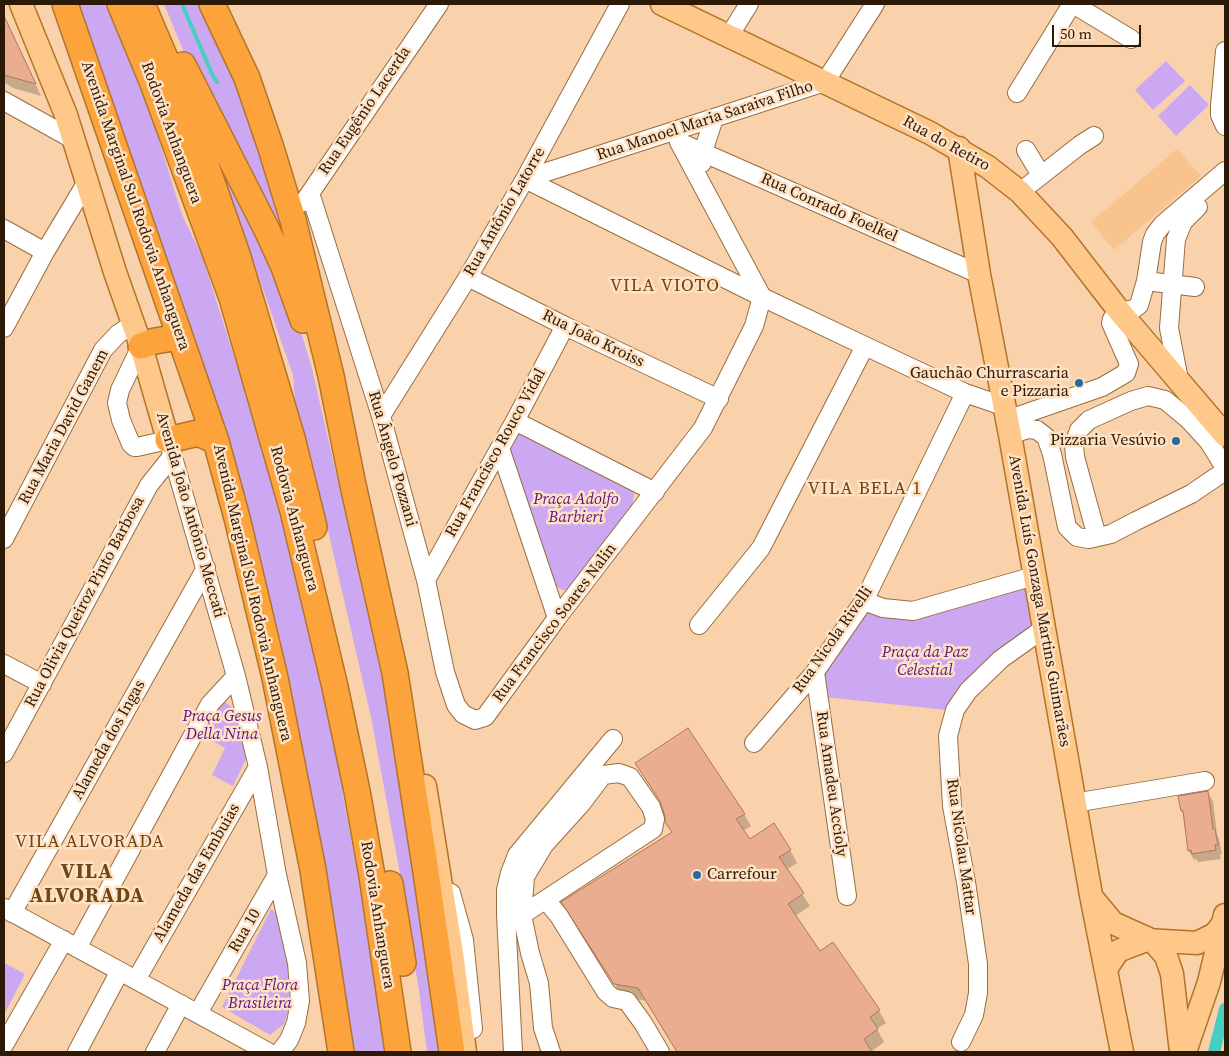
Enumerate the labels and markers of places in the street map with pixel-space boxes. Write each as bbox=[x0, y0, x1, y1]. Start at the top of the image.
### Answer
place label: Gauchão Churrascaria e Pizzaria bbox=[910, 364, 1069, 402]
marker: Gauchão Churrascaria e Pizzaria bbox=[1073, 377, 1085, 389]
place label: Pizzaria Vesúvio bbox=[1050, 431, 1166, 451]
marker: Pizzaria Vesúvio bbox=[1170, 435, 1182, 447]
place label: Carrefour bbox=[707, 865, 777, 885]
marker: Carrefour bbox=[691, 869, 703, 881]

